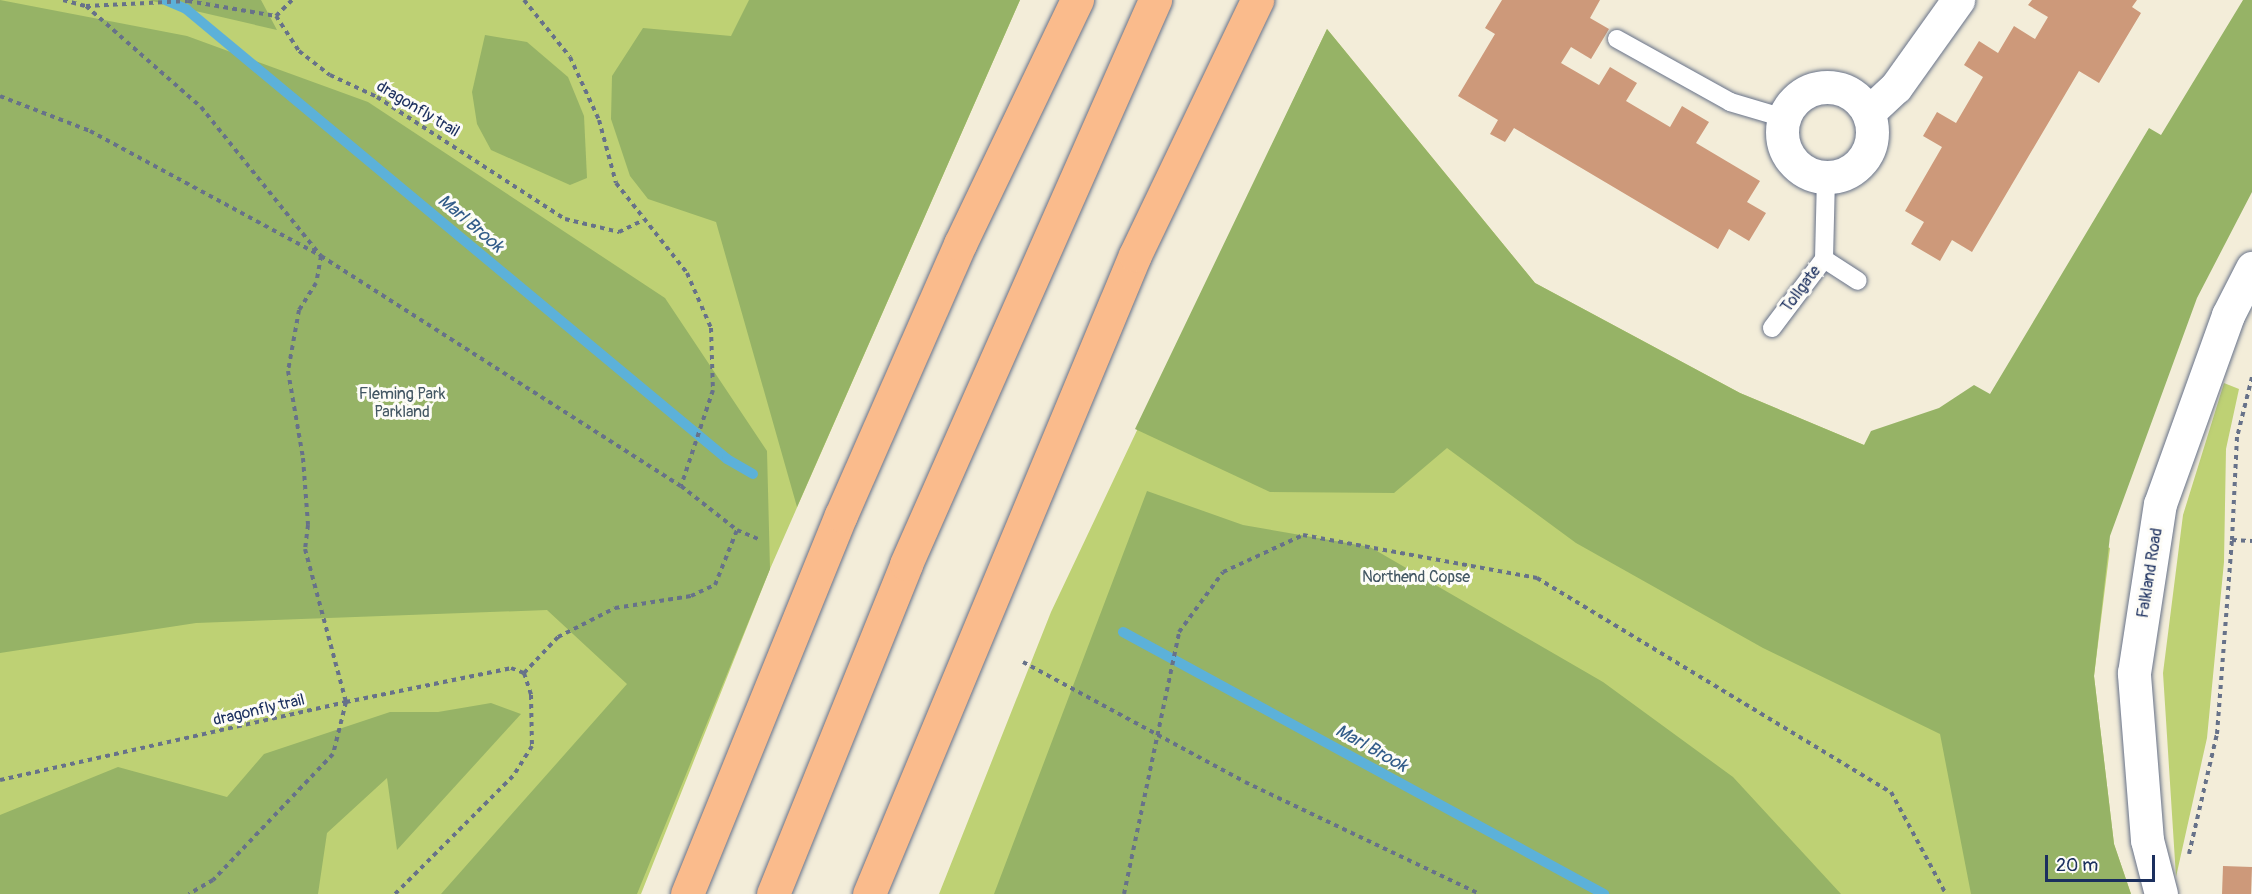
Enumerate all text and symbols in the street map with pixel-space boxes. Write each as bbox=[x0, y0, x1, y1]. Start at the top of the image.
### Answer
street label: dragonfly trail bbox=[373, 77, 463, 141]
water label: Marl Brook bbox=[433, 190, 507, 258]
street label: Tollgate bbox=[1777, 262, 1825, 316]
park label: Fleming Park Parkland bbox=[359, 384, 445, 422]
street label: Falkland Road bbox=[2133, 527, 2167, 619]
park label: Northend Copse bbox=[1362, 567, 1470, 587]
street label: dragonfly trail bbox=[211, 690, 307, 730]
water label: Marl Brook bbox=[1331, 720, 1411, 778]
scale bar bbox=[2048, 843, 2158, 881]
text: 20 m bbox=[2056, 854, 2098, 877]

